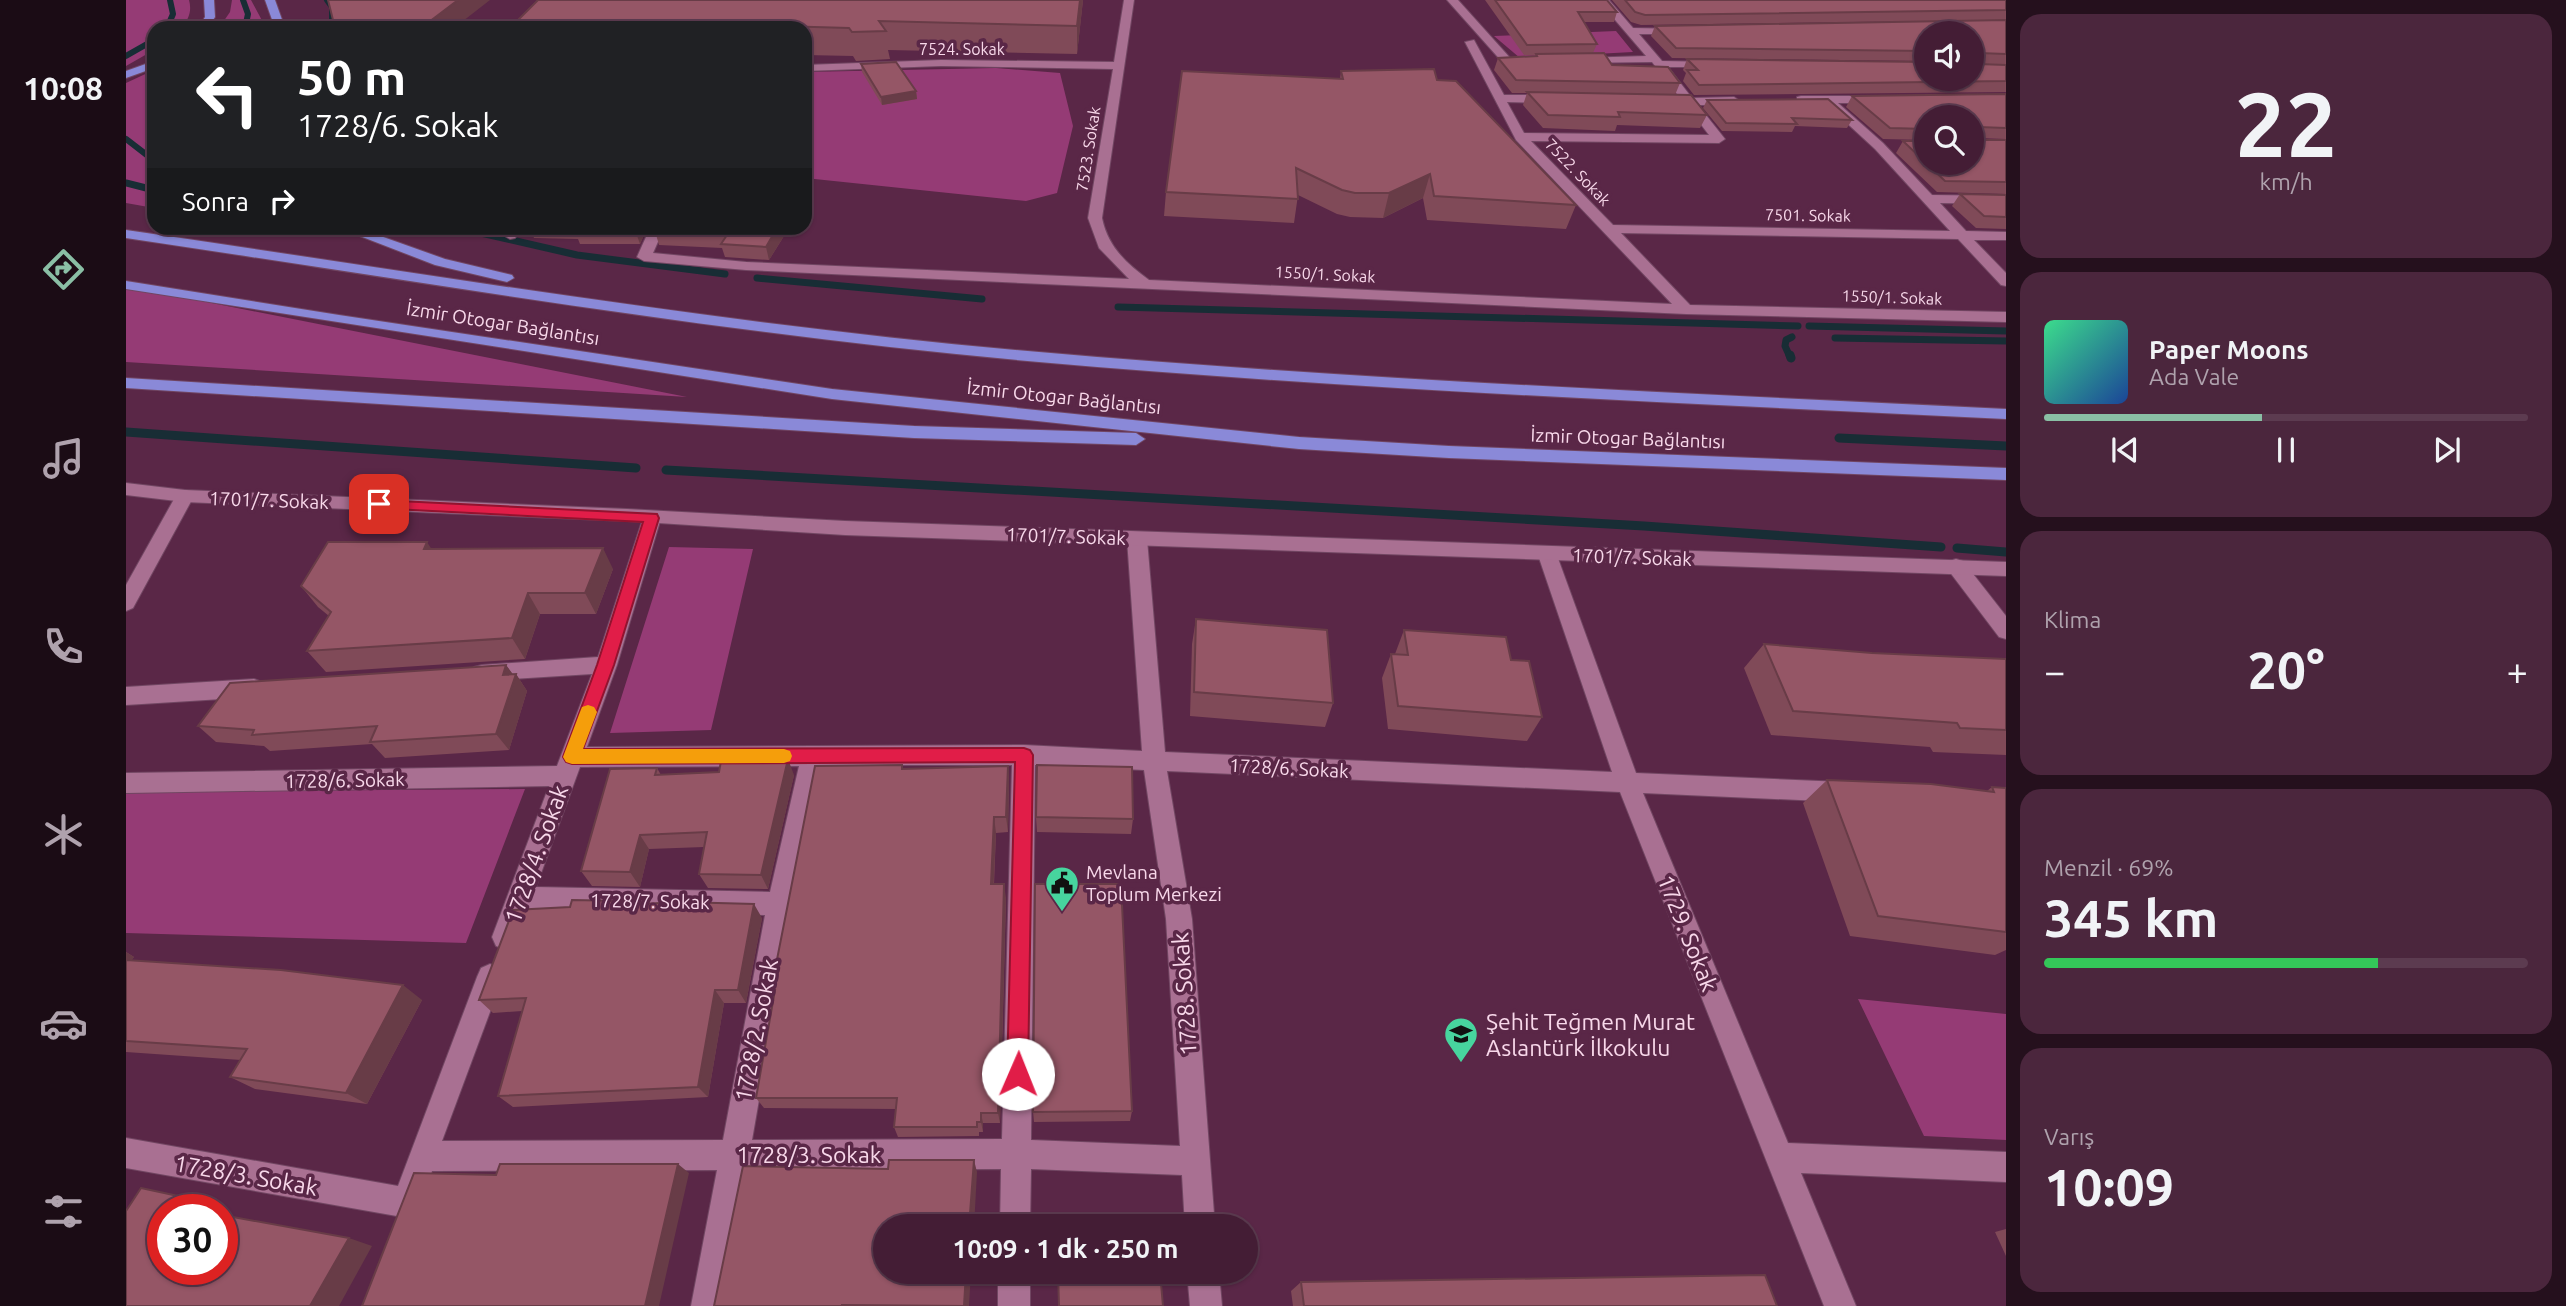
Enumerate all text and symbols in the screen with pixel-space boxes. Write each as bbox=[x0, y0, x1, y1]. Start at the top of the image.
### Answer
map controls bbox=[1914, 21, 1984, 175]
button: sound bbox=[1914, 21, 1984, 91]
street label: 7524. Sokak bbox=[919, 40, 1005, 58]
icon: left bbox=[182, 49, 273, 140]
text: 50 m bbox=[297, 49, 406, 104]
text: 10:08 bbox=[23, 70, 103, 106]
text: 22 bbox=[2235, 72, 2337, 174]
street label: 7523. Sokak bbox=[1072, 105, 1104, 193]
button: search bbox=[1914, 105, 1984, 175]
text: 1728/6. Sokak bbox=[297, 107, 498, 143]
street label: 7522. Sokak bbox=[1542, 135, 1614, 209]
text: km/h bbox=[2259, 169, 2313, 194]
icon: right bbox=[263, 182, 301, 220]
text: Sonra bbox=[182, 187, 249, 216]
street label: 7501. Sokak bbox=[1765, 205, 1851, 225]
icon: directions bbox=[39, 245, 88, 294]
street label: 1550/1. Sokak bbox=[1274, 262, 1376, 286]
street label: 1550/1. Sokak bbox=[1841, 286, 1943, 308]
street label: İzmir Otogar Bağlantısı bbox=[405, 297, 601, 349]
text: Paper Moons bbox=[2149, 335, 2308, 364]
text: Ada Vale bbox=[2149, 364, 2239, 389]
street label: İzmir Otogar Bağlantısı bbox=[966, 376, 1162, 418]
street label: İzmir Otogar Bağlantısı bbox=[1530, 424, 1726, 452]
icon: previous bbox=[2106, 431, 2144, 469]
icon: pause bbox=[2267, 431, 2305, 469]
icon: next bbox=[2428, 431, 2466, 469]
icon: music bbox=[39, 434, 88, 483]
pin bbox=[349, 474, 409, 534]
icon: arrive bbox=[360, 485, 398, 523]
street label: 1701/7. Sokak bbox=[209, 487, 330, 513]
street label: 1701/7. Sokak bbox=[1006, 523, 1127, 549]
street label: 1701/7. Sokak bbox=[1572, 544, 1693, 570]
text: Klima bbox=[2044, 607, 2101, 632]
icon: phone bbox=[39, 622, 88, 671]
text: 20° bbox=[2247, 641, 2325, 699]
text: − bbox=[2044, 650, 2065, 692]
text: + bbox=[2507, 650, 2528, 692]
street label: 1728/6. Sokak bbox=[1229, 754, 1350, 782]
street label: 1728/6. Sokak bbox=[285, 768, 405, 792]
street label: 1728/4. Sokak bbox=[499, 781, 573, 926]
icon: climate bbox=[39, 810, 88, 859]
text: Menzil · 69% bbox=[2044, 855, 2174, 880]
place label: Mevlana Toplum Merkezi bbox=[1086, 861, 1222, 905]
public building icon: Mevlana Toplum Merkezi bbox=[1043, 864, 1081, 913]
street label: 1729. Sokak bbox=[1653, 871, 1723, 995]
street label: 1728/7. Sokak bbox=[590, 889, 710, 913]
text: 345 km bbox=[2044, 889, 2218, 947]
street label: 1728. Sokak bbox=[1167, 931, 1201, 1056]
street label: 1728/2. Sokak bbox=[730, 956, 782, 1103]
icon: car bbox=[39, 999, 88, 1048]
place label: Şehit Teğmen Murat Aslantürk İlkokulu bbox=[1486, 1009, 1695, 1060]
school or university icon: Şehit Teğmen Murat Aslantürk İlkokulu bbox=[1442, 1015, 1480, 1064]
position arrow bbox=[981, 1037, 1055, 1111]
text: Varış bbox=[2044, 1124, 2094, 1149]
street label: 1728/3. Sokak bbox=[737, 1142, 882, 1167]
street label: 1728/3. Sokak bbox=[173, 1150, 320, 1200]
text: 10:09 bbox=[2044, 1158, 2174, 1216]
icon: filters bbox=[39, 1187, 88, 1236]
speed limit sign: 30 bbox=[147, 1194, 238, 1285]
text: 10:09 · 1 dk · 250 m bbox=[952, 1234, 1179, 1263]

